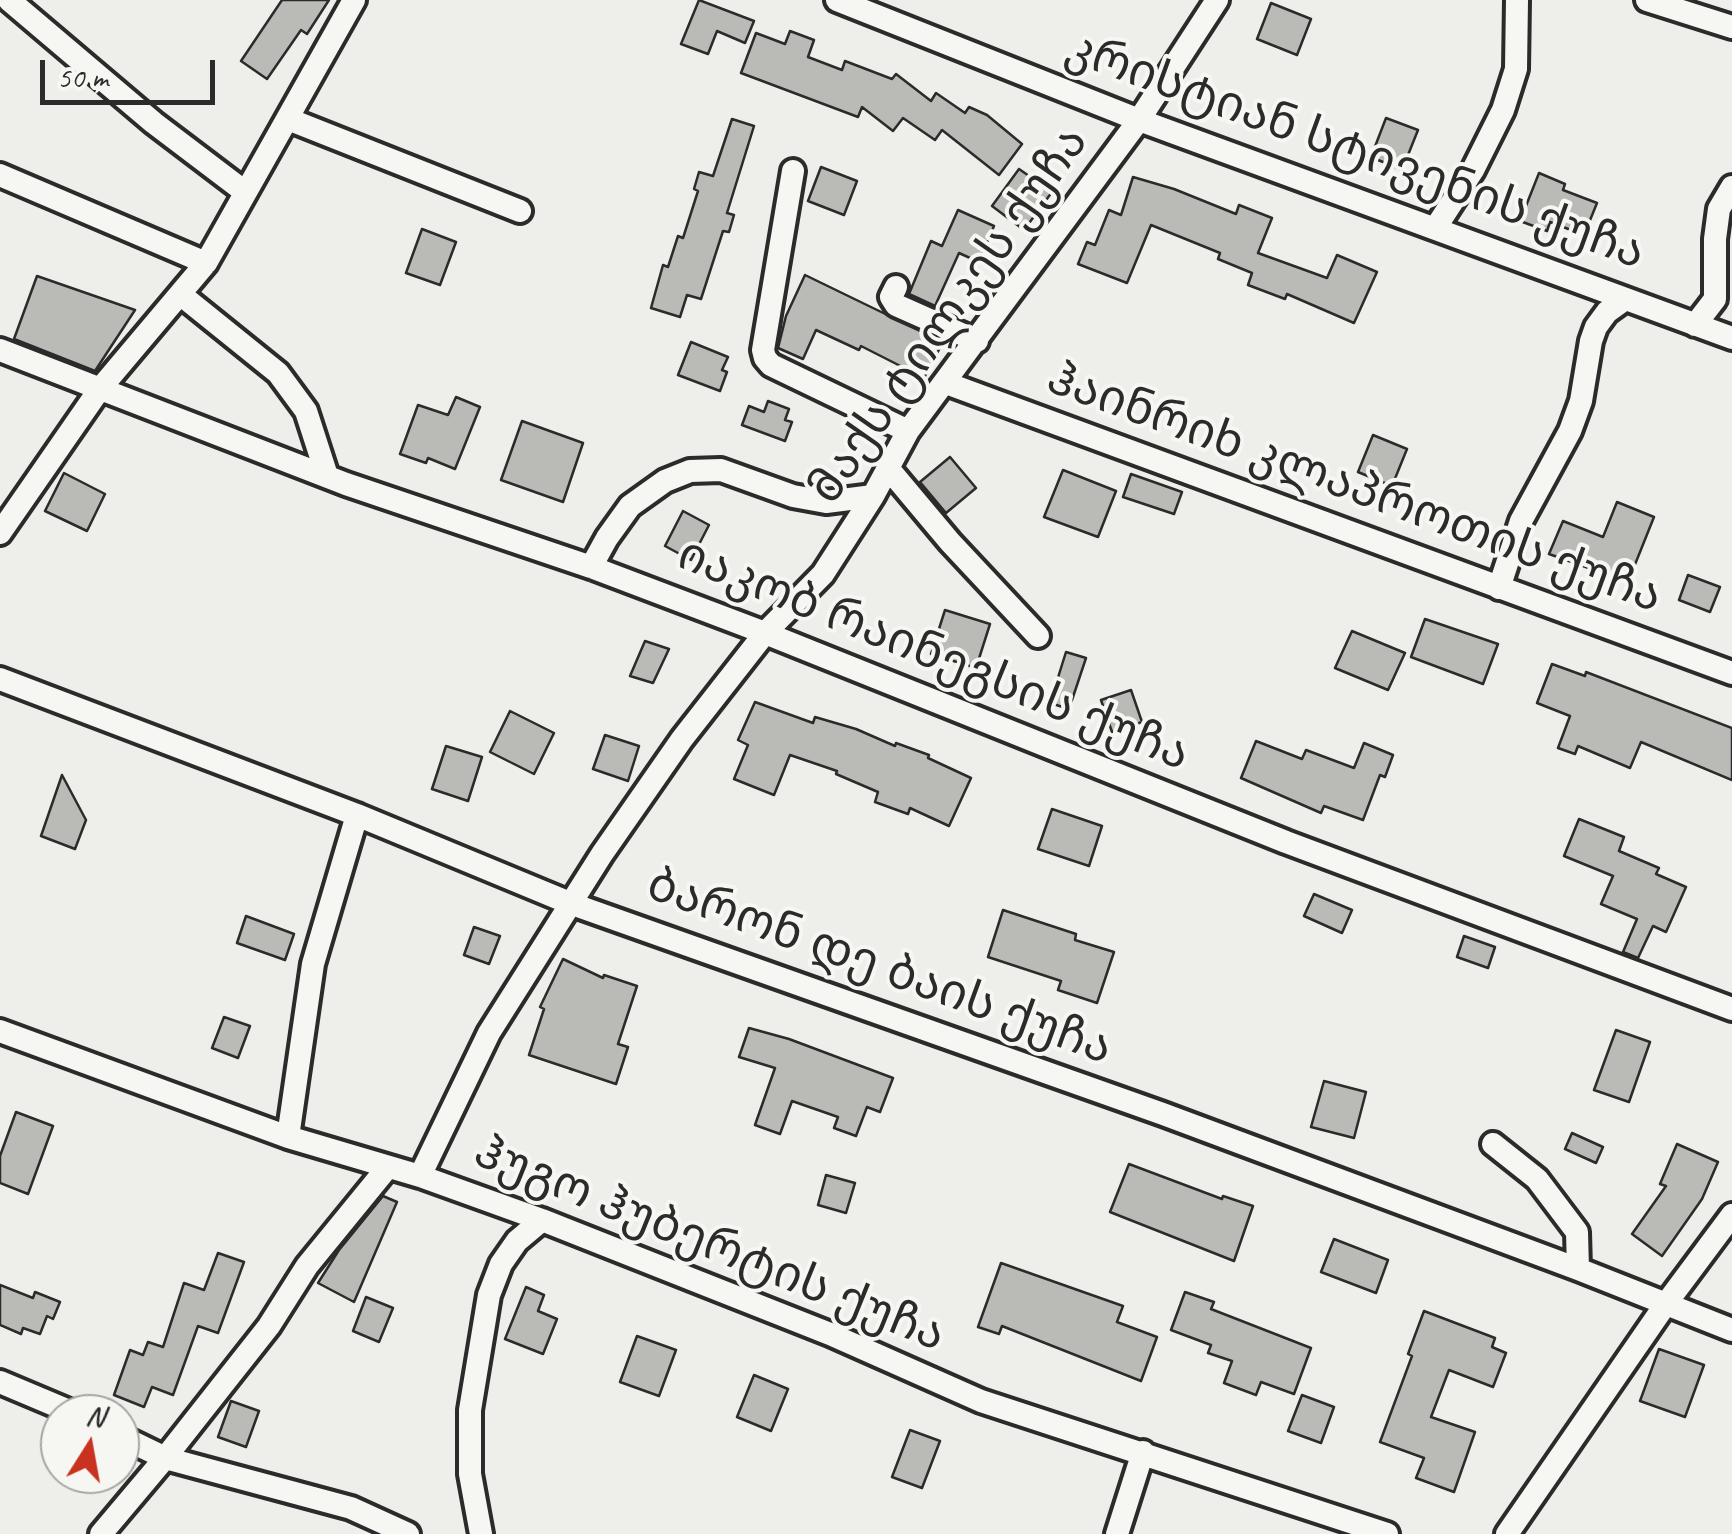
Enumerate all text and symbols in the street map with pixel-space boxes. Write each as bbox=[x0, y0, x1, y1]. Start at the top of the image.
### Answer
street label: კრისტიან სტივენის ქუჩა bbox=[1058, 20, 1652, 284]
scale bar bbox=[45, 40, 220, 102]
text: 50 m bbox=[57, 58, 108, 96]
street label: მაქს ტილკეს ქუჩა bbox=[798, 116, 1102, 516]
street label: ჰაინრიხ კლაპროთის ქუჩა bbox=[1039, 351, 1669, 627]
street label: იაკობ რაინეგსის ქუჩა bbox=[669, 527, 1197, 785]
street label: ბარონ დე ბაის ქუჩა bbox=[639, 857, 1119, 1079]
street label: ჰუგო ჰუბერტის ქუჩა bbox=[465, 1124, 953, 1366]
north arrow bbox=[40, 1394, 140, 1494]
text: N bbox=[84, 1397, 107, 1435]

